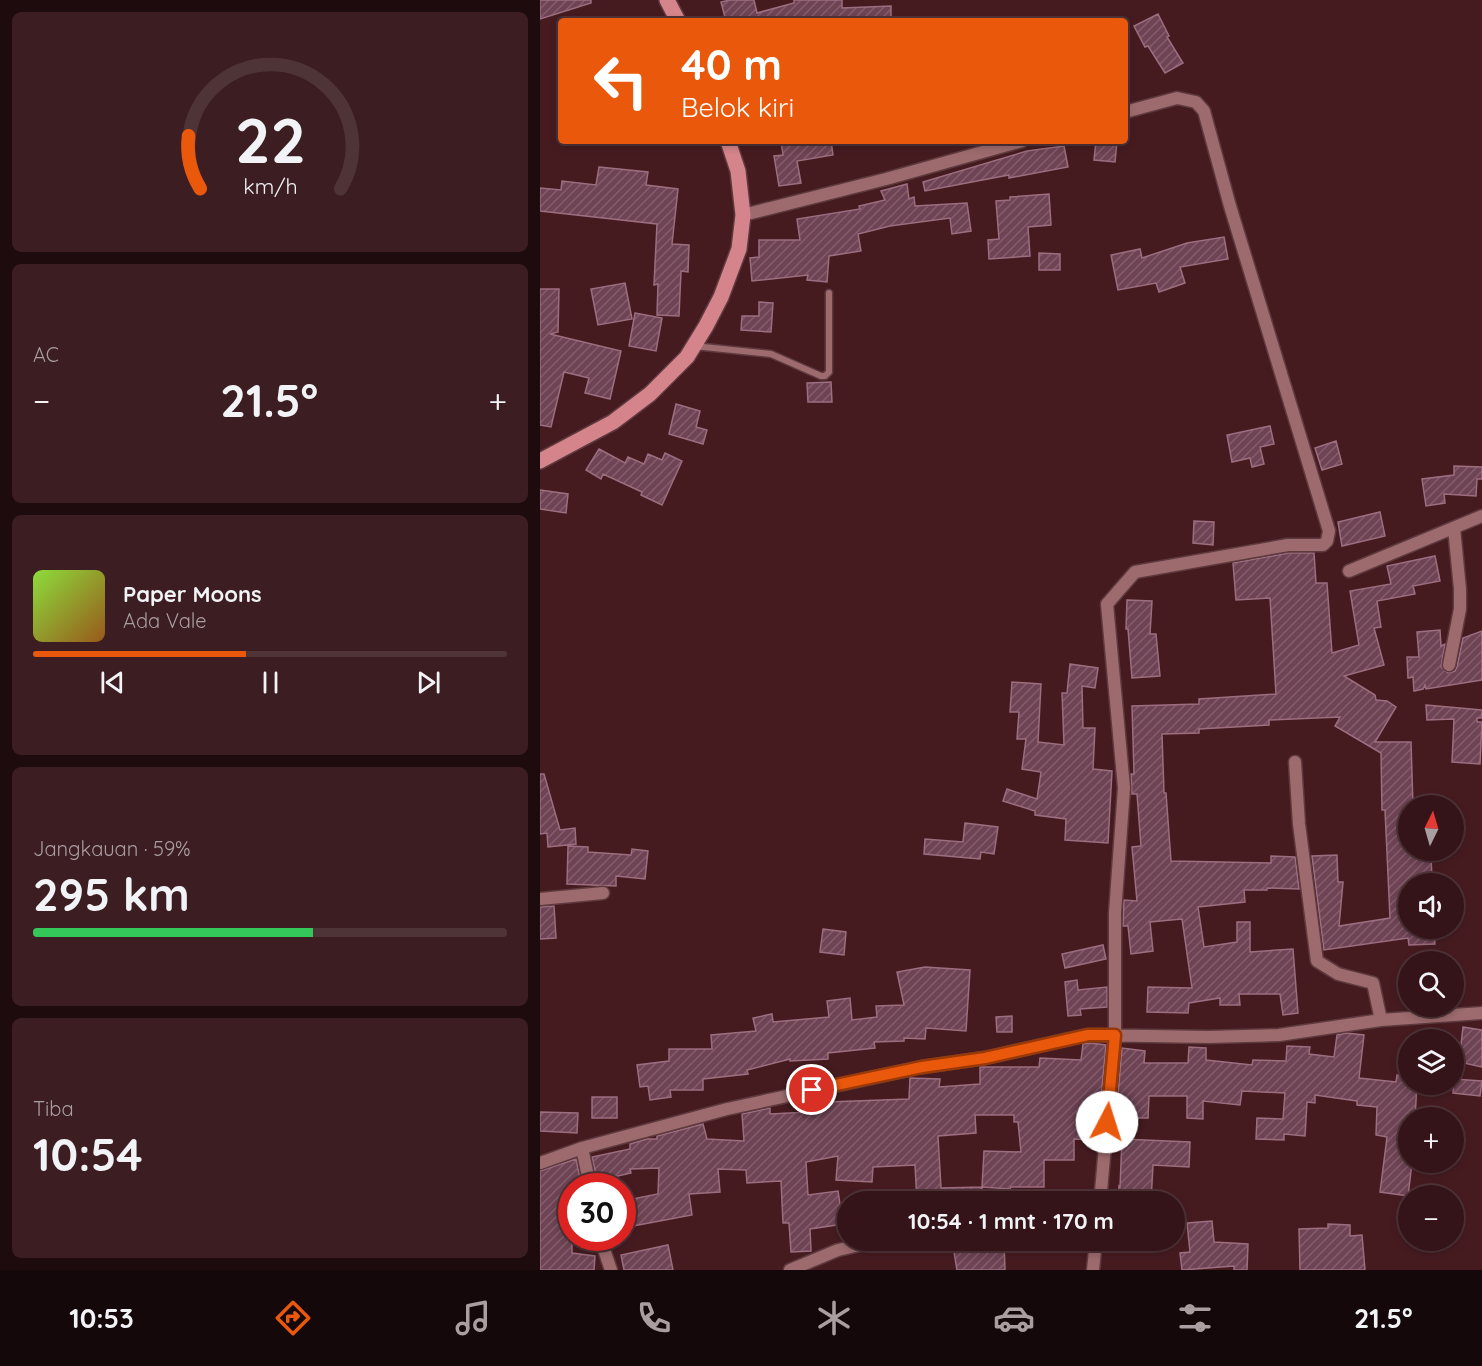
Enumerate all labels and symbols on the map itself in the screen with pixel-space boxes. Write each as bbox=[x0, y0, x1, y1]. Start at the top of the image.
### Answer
north arrow bbox=[1398, 795, 1464, 861]
pin bbox=[786, 1064, 837, 1115]
position arrow bbox=[1075, 1090, 1139, 1154]
speed limit sign: 30 bbox=[558, 1173, 636, 1251]

